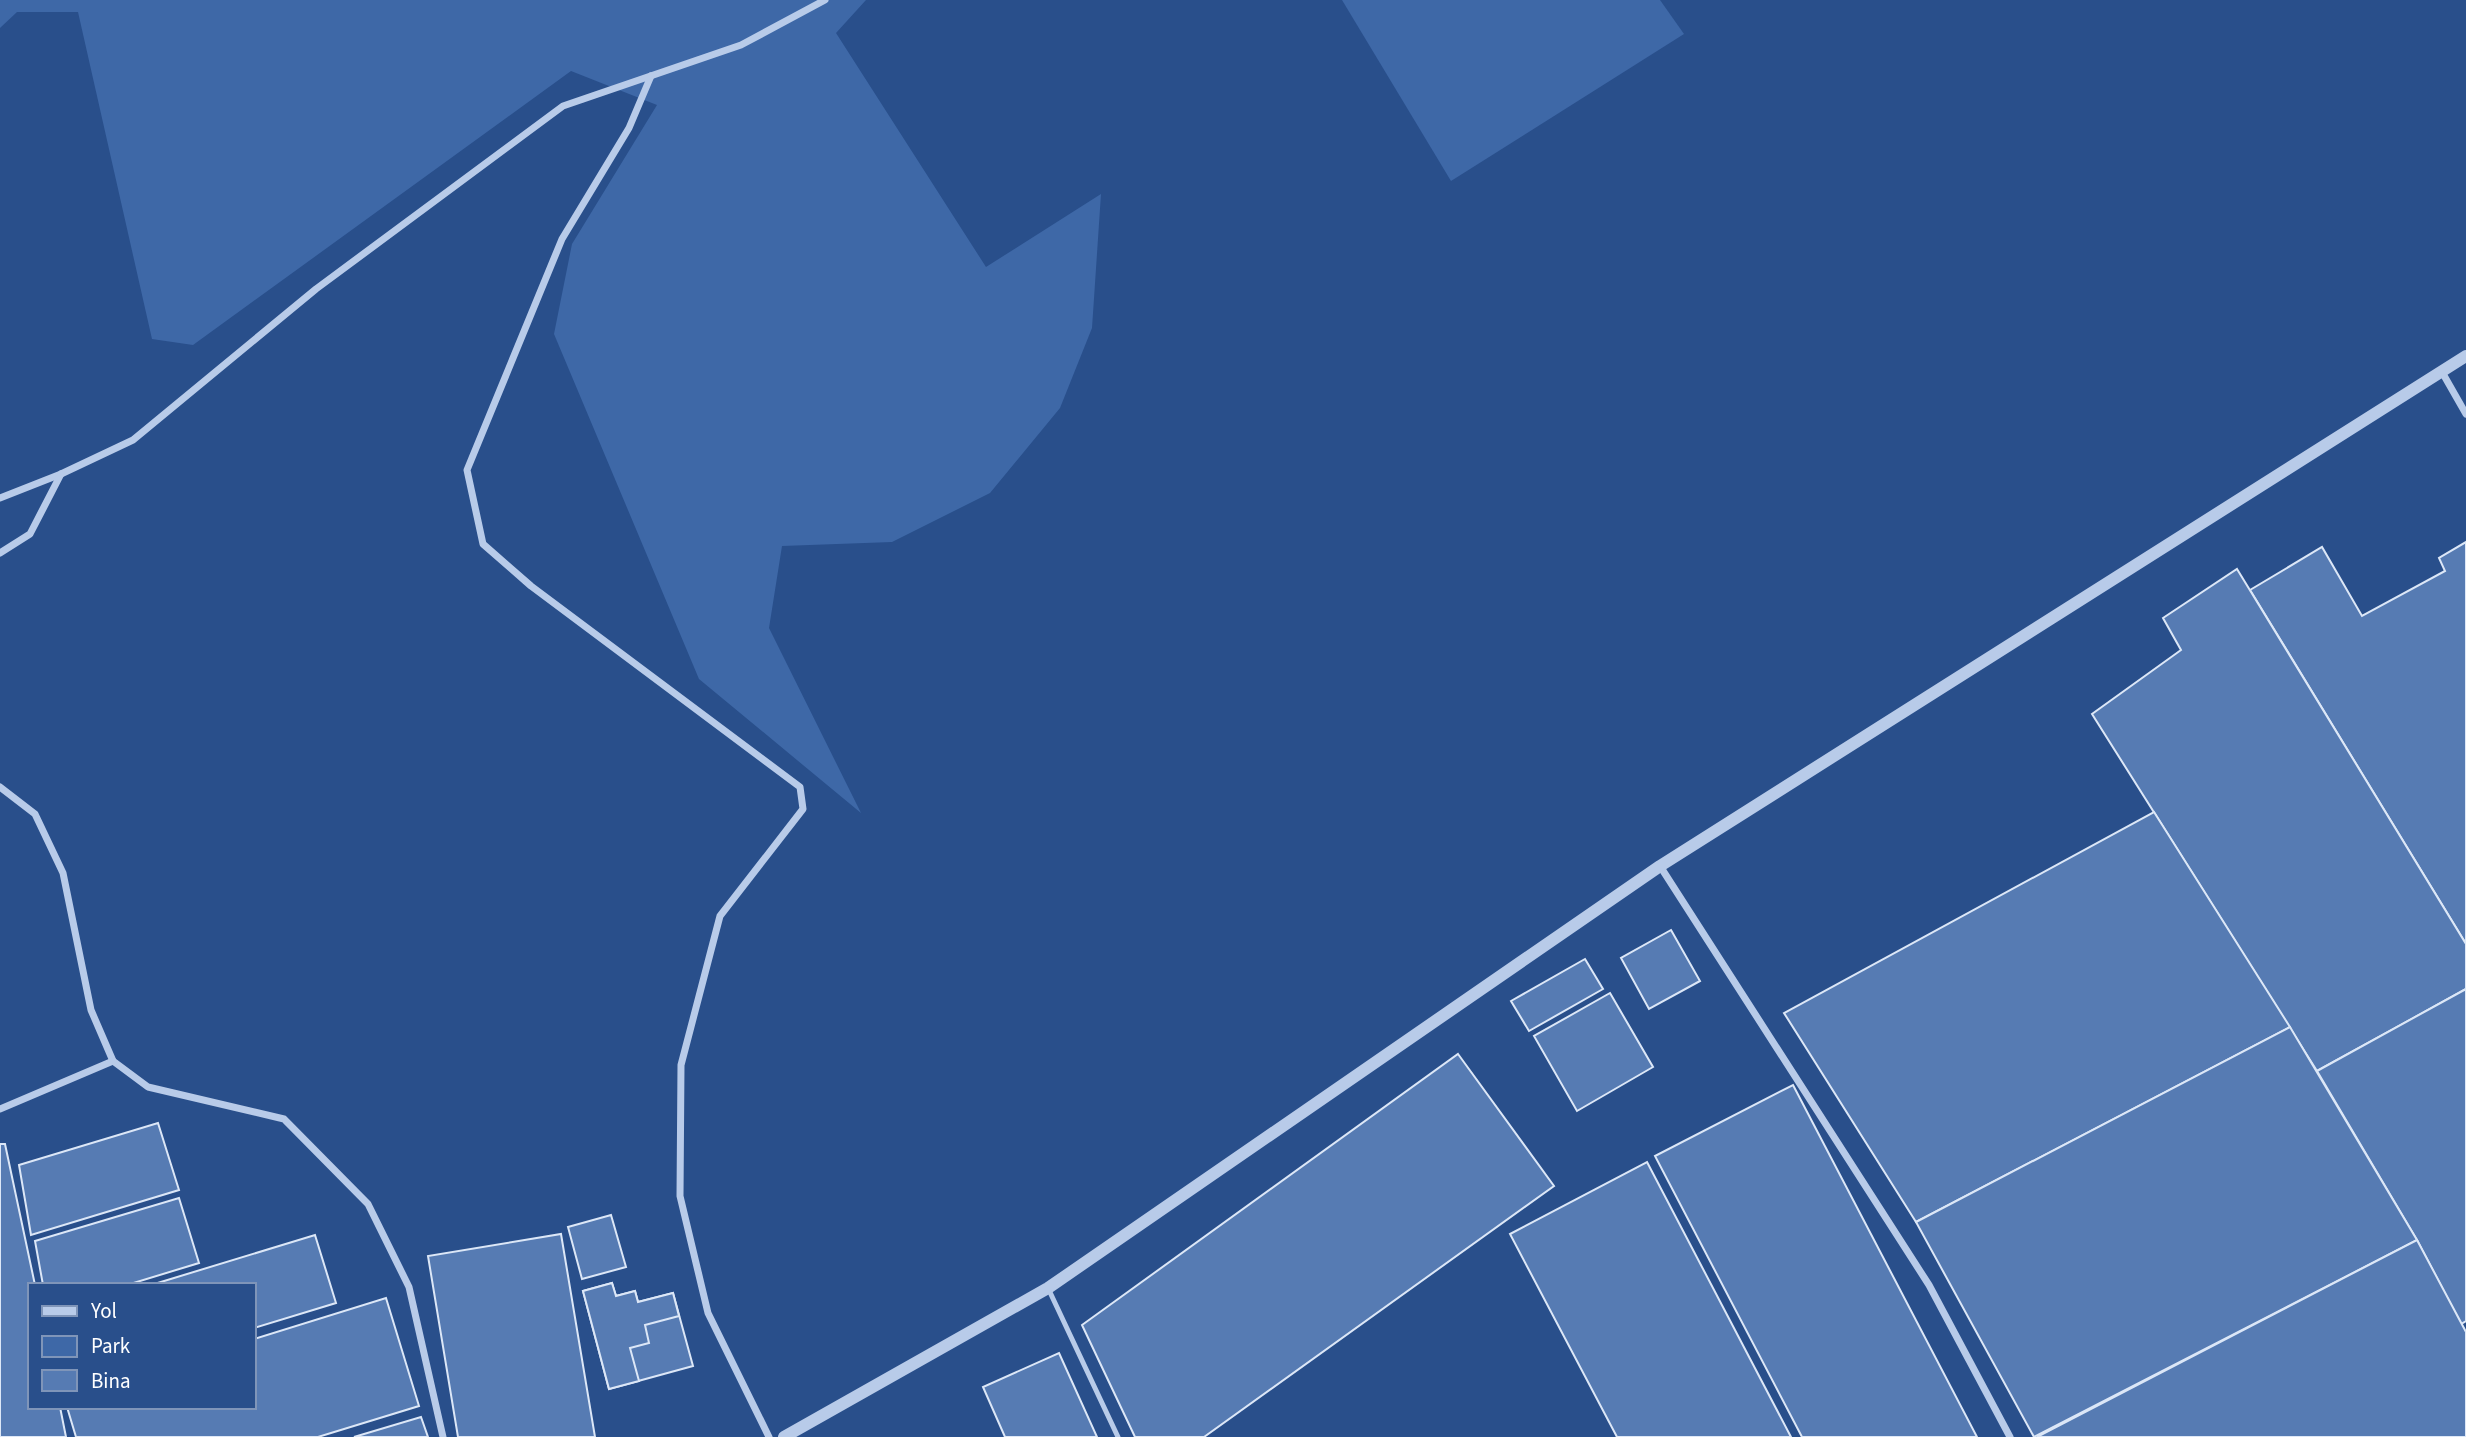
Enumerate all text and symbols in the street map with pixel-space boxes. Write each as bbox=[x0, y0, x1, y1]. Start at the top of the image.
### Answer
legend bbox=[28, 1283, 256, 1409]
text: Yol bbox=[90, 1296, 117, 1326]
text: Park bbox=[91, 1331, 131, 1361]
text: Bina bbox=[91, 1366, 131, 1396]

